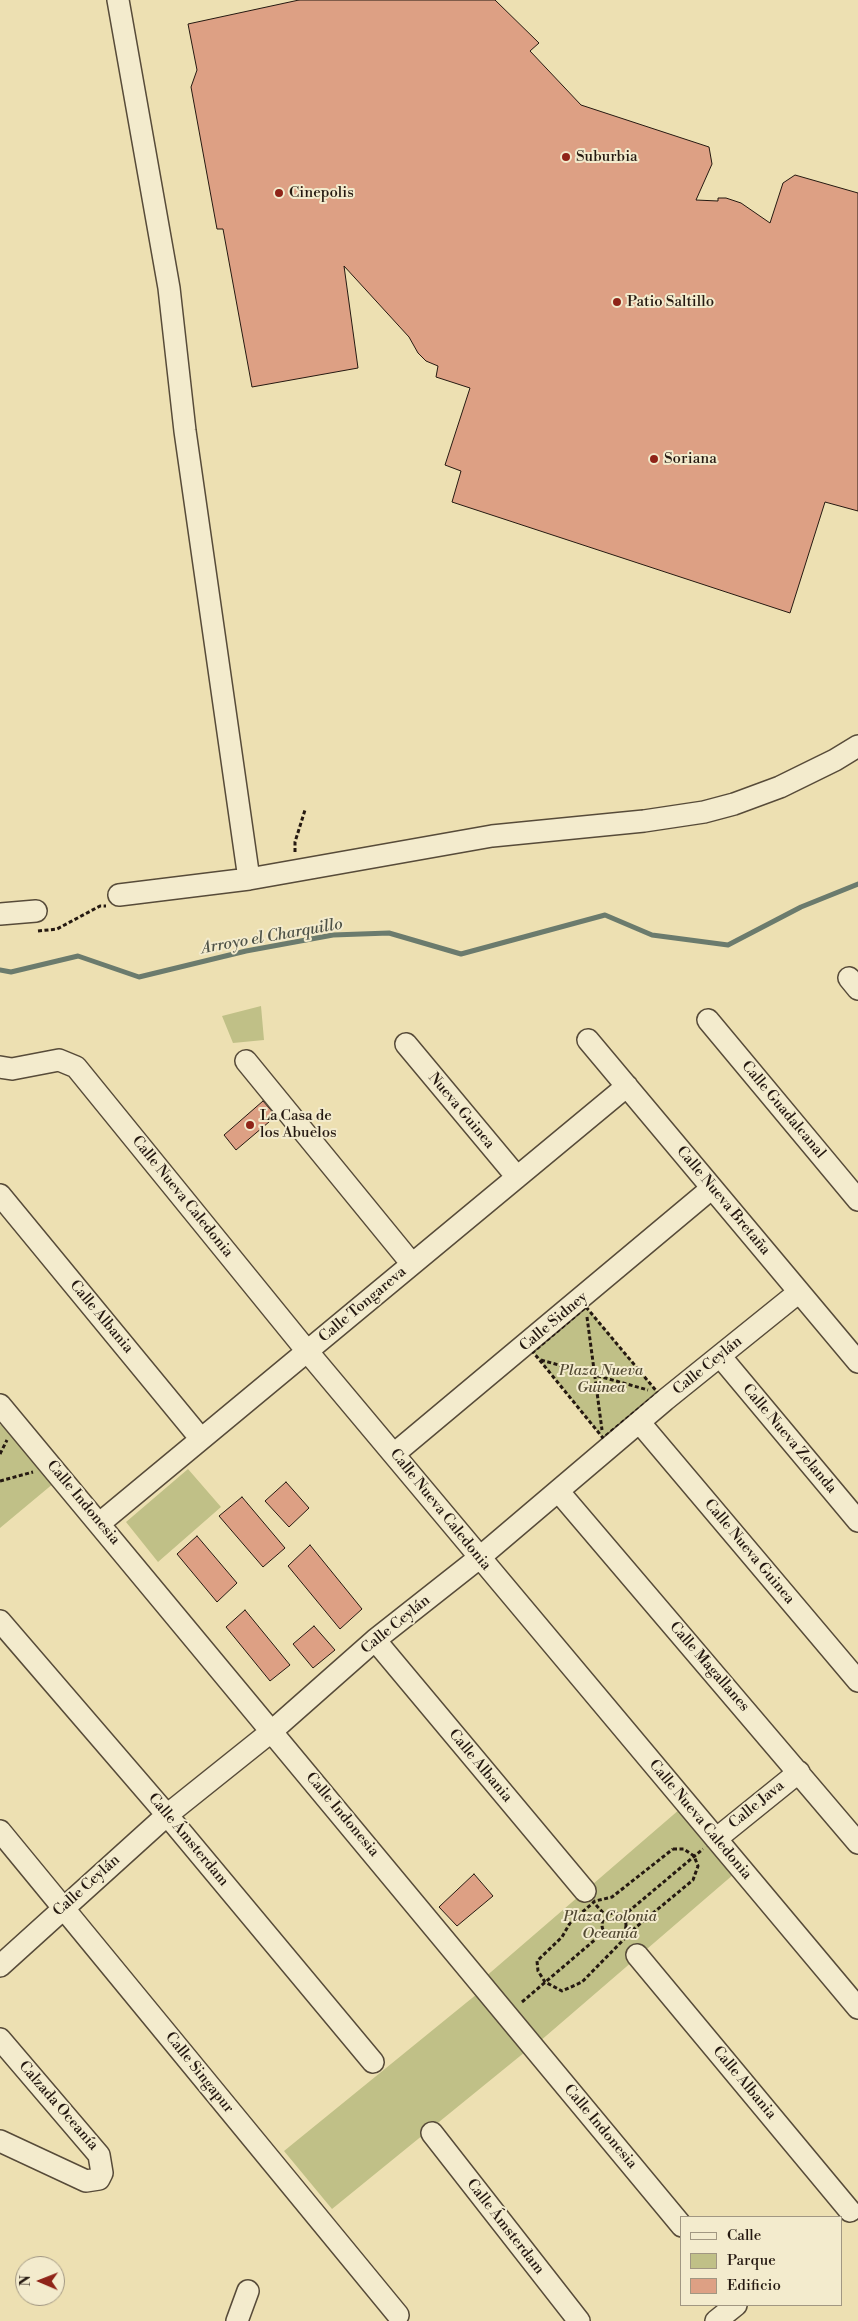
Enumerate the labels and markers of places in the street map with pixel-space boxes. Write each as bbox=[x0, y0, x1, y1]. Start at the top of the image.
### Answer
place label: Suburbia bbox=[576, 148, 638, 166]
marker: Suburbia bbox=[560, 151, 572, 163]
place label: Cinepolis bbox=[289, 184, 354, 202]
marker: Cinepolis bbox=[273, 187, 285, 199]
place label: Patio Saltillo bbox=[627, 293, 714, 311]
marker: Patio Saltillo bbox=[611, 296, 623, 308]
place label: Soriana bbox=[664, 450, 717, 468]
marker: Soriana bbox=[648, 453, 660, 465]
place label: La Casa de los Abuelos bbox=[260, 1107, 337, 1142]
marker: La Casa de los Abuelos bbox=[244, 1119, 256, 1131]

